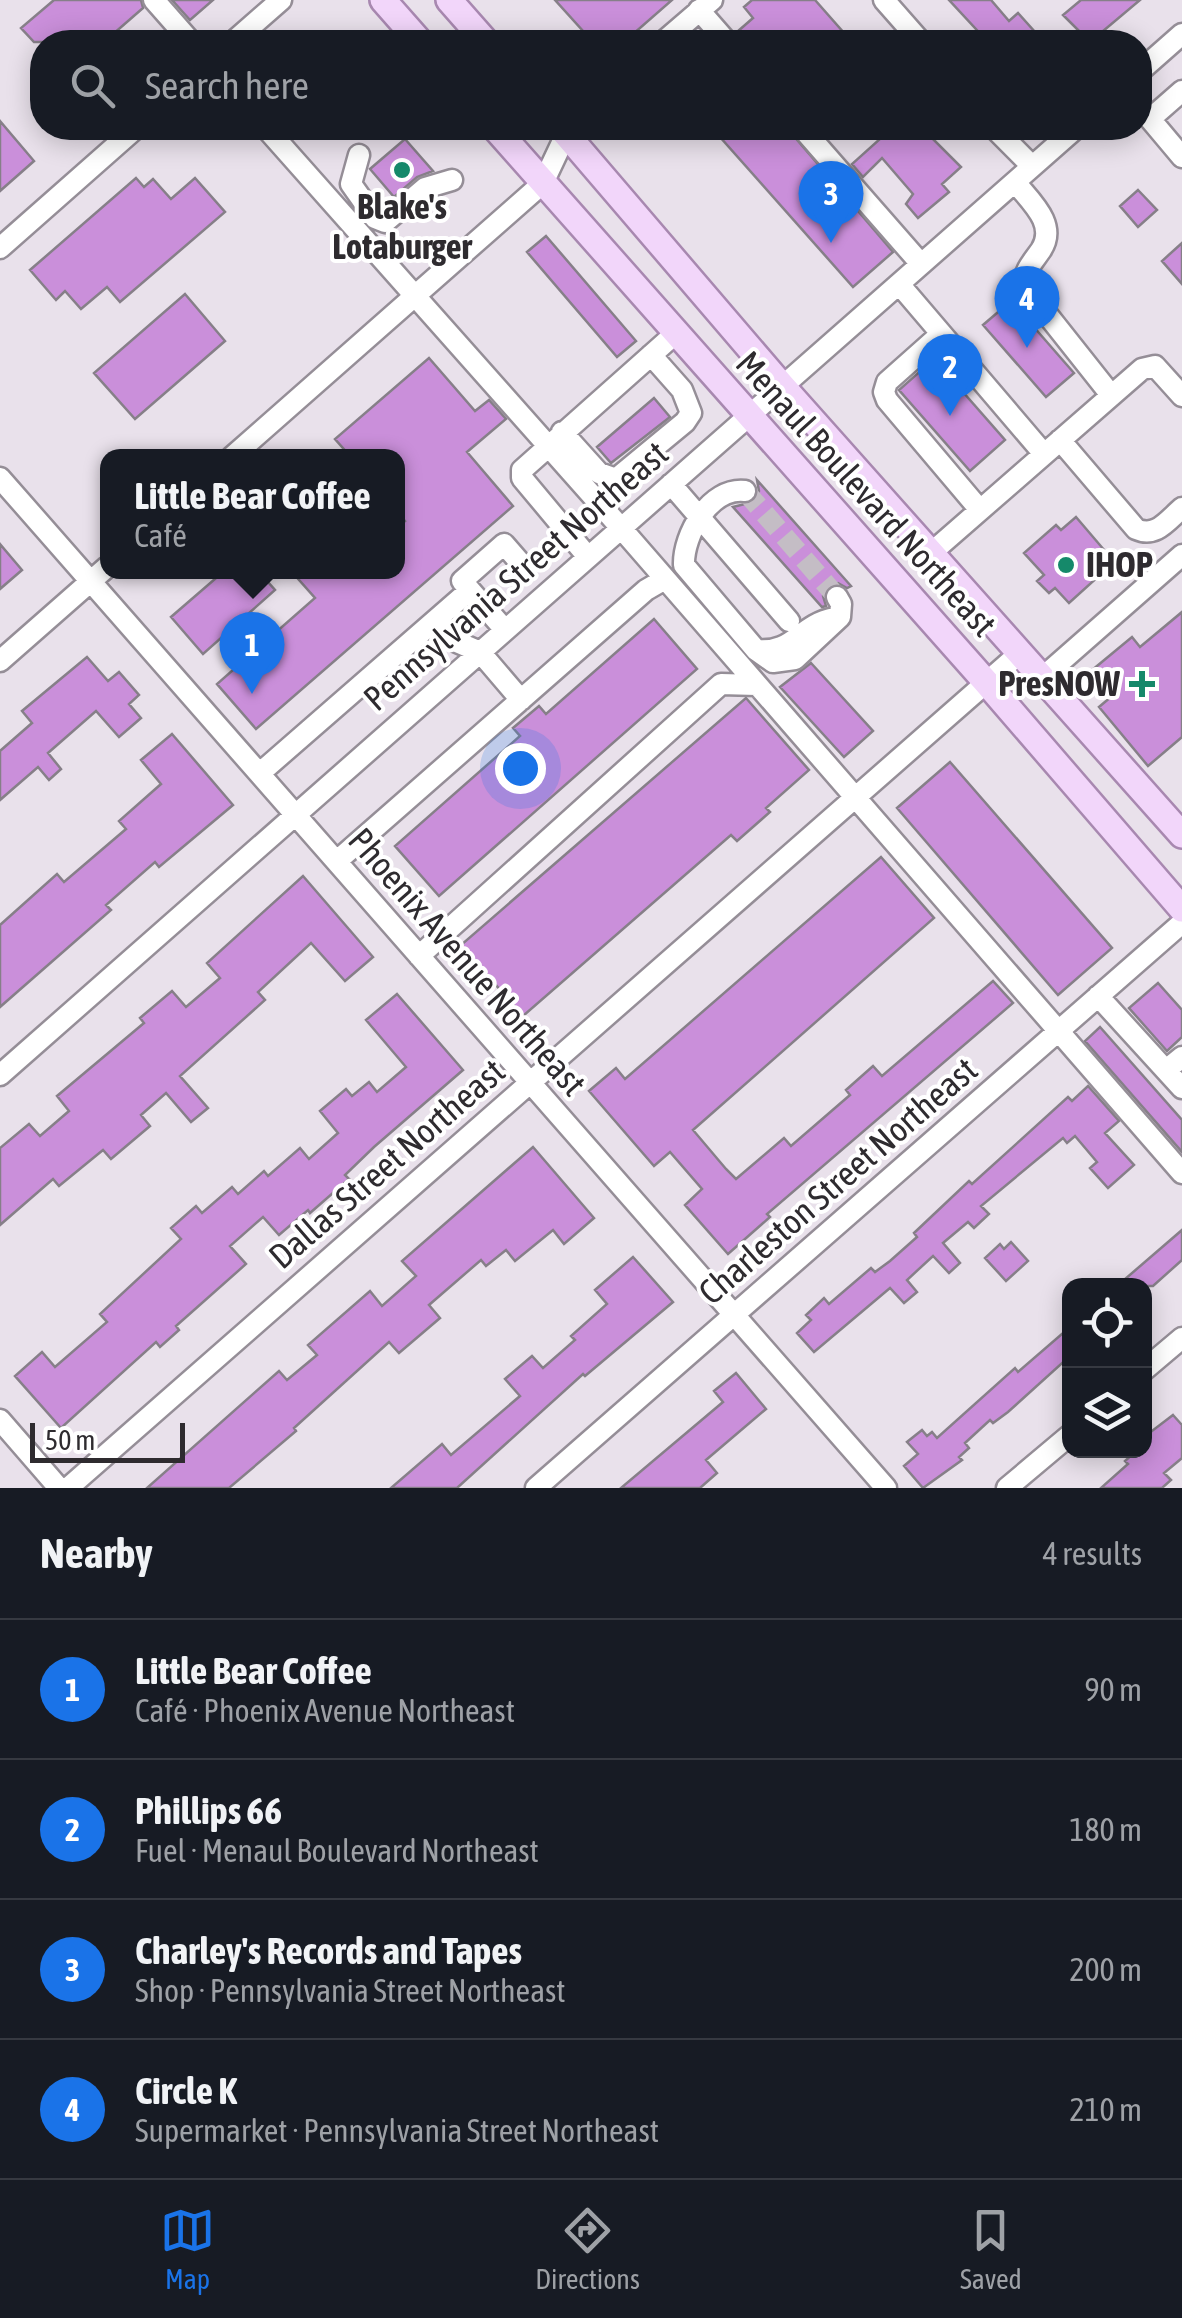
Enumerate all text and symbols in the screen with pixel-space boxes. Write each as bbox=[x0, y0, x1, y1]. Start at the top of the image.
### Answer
search box bbox=[30, 30, 1152, 140]
icon: search bbox=[65, 58, 120, 113]
text: Search here bbox=[145, 64, 309, 107]
marker: Blake's Lotaburger bbox=[391, 159, 413, 181]
pin: 3 bbox=[798, 160, 864, 243]
place label: Blake's Lotaburger bbox=[332, 186, 473, 266]
pin: 4 bbox=[994, 266, 1060, 348]
pin: 2 bbox=[918, 334, 982, 416]
street label: Menaul Boulevard Northeast bbox=[729, 343, 1005, 644]
street label: Pennsylvania Street Northeast bbox=[355, 433, 675, 718]
popup bbox=[100, 449, 405, 579]
text: Little Bear Coffee bbox=[134, 474, 371, 517]
text: Café bbox=[134, 517, 187, 554]
place label: IHOP bbox=[1086, 544, 1153, 584]
marker: IHOP bbox=[1055, 554, 1077, 576]
pin: 1 bbox=[220, 612, 284, 694]
place label: PresNOW bbox=[998, 663, 1121, 703]
marker: PresNOW bbox=[1129, 671, 1155, 697]
your location bbox=[495, 743, 546, 794]
street label: Phoenix Avenue Northeast bbox=[341, 820, 595, 1103]
street label: Charleston Street Northeast bbox=[690, 1049, 984, 1312]
street label: Dallas Street Northeast bbox=[261, 1050, 512, 1276]
map controls bbox=[1062, 1278, 1152, 1458]
button: locate bbox=[1062, 1278, 1152, 1368]
button: layers bbox=[1062, 1368, 1152, 1458]
scale bar bbox=[30, 1418, 185, 1462]
text: 50 m bbox=[45, 1424, 95, 1456]
text: Nearby bbox=[40, 1529, 153, 1577]
text: 4 results bbox=[1043, 1535, 1142, 1572]
text: Little Bear Coffee bbox=[135, 1649, 372, 1692]
text: 1 bbox=[65, 1671, 80, 1708]
text: 90 m bbox=[1084, 1671, 1142, 1708]
text: Café · Phoenix Avenue Northeast bbox=[135, 1692, 515, 1729]
text: Phillips 66 bbox=[135, 1789, 282, 1832]
text: 2 bbox=[65, 1811, 80, 1848]
text: 180 m bbox=[1069, 1811, 1142, 1848]
text: Fuel · Menaul Boulevard Northeast bbox=[135, 1832, 539, 1869]
text: Charley's Records and Tapes bbox=[135, 1929, 522, 1972]
text: 3 bbox=[65, 1951, 80, 1988]
text: 200 m bbox=[1069, 1951, 1142, 1988]
text: Shop · Pennsylvania Street Northeast bbox=[135, 1972, 566, 2009]
text: Circle K bbox=[135, 2069, 237, 2112]
text: 4 bbox=[65, 2091, 80, 2128]
text: 210 m bbox=[1069, 2091, 1142, 2128]
text: Supermarket · Pennsylvania Street Northeast bbox=[135, 2112, 659, 2149]
tab: Map bbox=[160, 2203, 215, 2295]
tab: Directions bbox=[535, 2203, 640, 2295]
tab: Saved bbox=[960, 2203, 1022, 2295]

